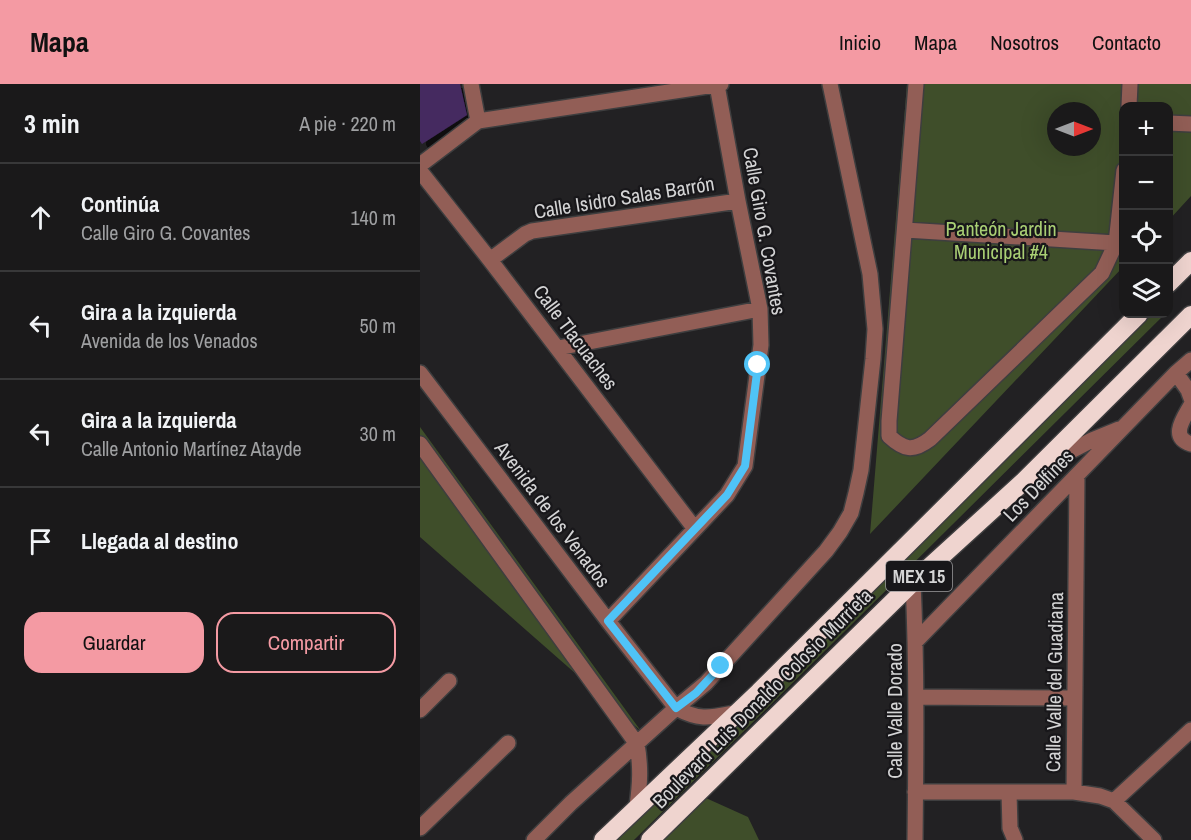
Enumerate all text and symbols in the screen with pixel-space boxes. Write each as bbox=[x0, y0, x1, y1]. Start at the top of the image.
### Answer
text: Mapa bbox=[30, 23, 89, 61]
text: Inicio bbox=[839, 28, 881, 57]
text: Mapa bbox=[914, 28, 957, 57]
text: Nosotros bbox=[990, 28, 1059, 57]
text: Contacto bbox=[1092, 28, 1161, 57]
north arrow bbox=[1047, 102, 1101, 156]
map controls bbox=[1119, 102, 1173, 318]
button: + bbox=[1119, 102, 1173, 156]
text: 3 min bbox=[24, 106, 80, 141]
text: A pie · 220 m bbox=[299, 110, 396, 137]
street label: Calle Giro G. Covantes bbox=[737, 145, 793, 317]
button: − bbox=[1119, 156, 1173, 210]
street label: Calle Isidro Salas Barrón bbox=[532, 169, 716, 225]
text: Continúa bbox=[81, 189, 159, 219]
icon: ahead bbox=[24, 201, 57, 234]
text: 140 m bbox=[350, 204, 396, 231]
button: locate bbox=[1119, 210, 1173, 264]
park label: Panteón Jardin Municipal #4 bbox=[945, 215, 1057, 265]
text: Calle Giro G. Covantes bbox=[81, 219, 251, 246]
button: layers bbox=[1119, 264, 1173, 318]
street label: Calle Tlacuaches bbox=[527, 279, 625, 395]
text: Gira a la izquierda bbox=[81, 297, 236, 327]
icon: left bbox=[24, 309, 57, 342]
text: 50 m bbox=[360, 312, 396, 339]
text: Avenida de los Venados bbox=[81, 327, 258, 354]
route start bbox=[744, 351, 770, 377]
text: Gira a la izquierda bbox=[81, 405, 236, 435]
icon: left bbox=[24, 417, 57, 450]
text: 30 m bbox=[360, 420, 396, 447]
text: Calle Antonio Martínez Atayde bbox=[81, 435, 302, 462]
street label: Avenida de los Venados bbox=[488, 435, 617, 593]
street label: Los Delfines bbox=[997, 443, 1079, 527]
icon: arrive bbox=[24, 525, 57, 558]
text: Llegada al destino bbox=[81, 526, 238, 556]
road number: MEX 15 bbox=[886, 561, 952, 591]
street label: Boulevard Luis Donaldo Colosio Murrieta bbox=[646, 582, 878, 814]
street label: Calle Valle del Guadiana bbox=[1039, 592, 1069, 772]
button: Guardar bbox=[24, 612, 204, 673]
button: Compartir bbox=[216, 612, 396, 673]
street label: Calle Valle Dorado bbox=[881, 643, 908, 779]
route end bbox=[707, 652, 733, 678]

